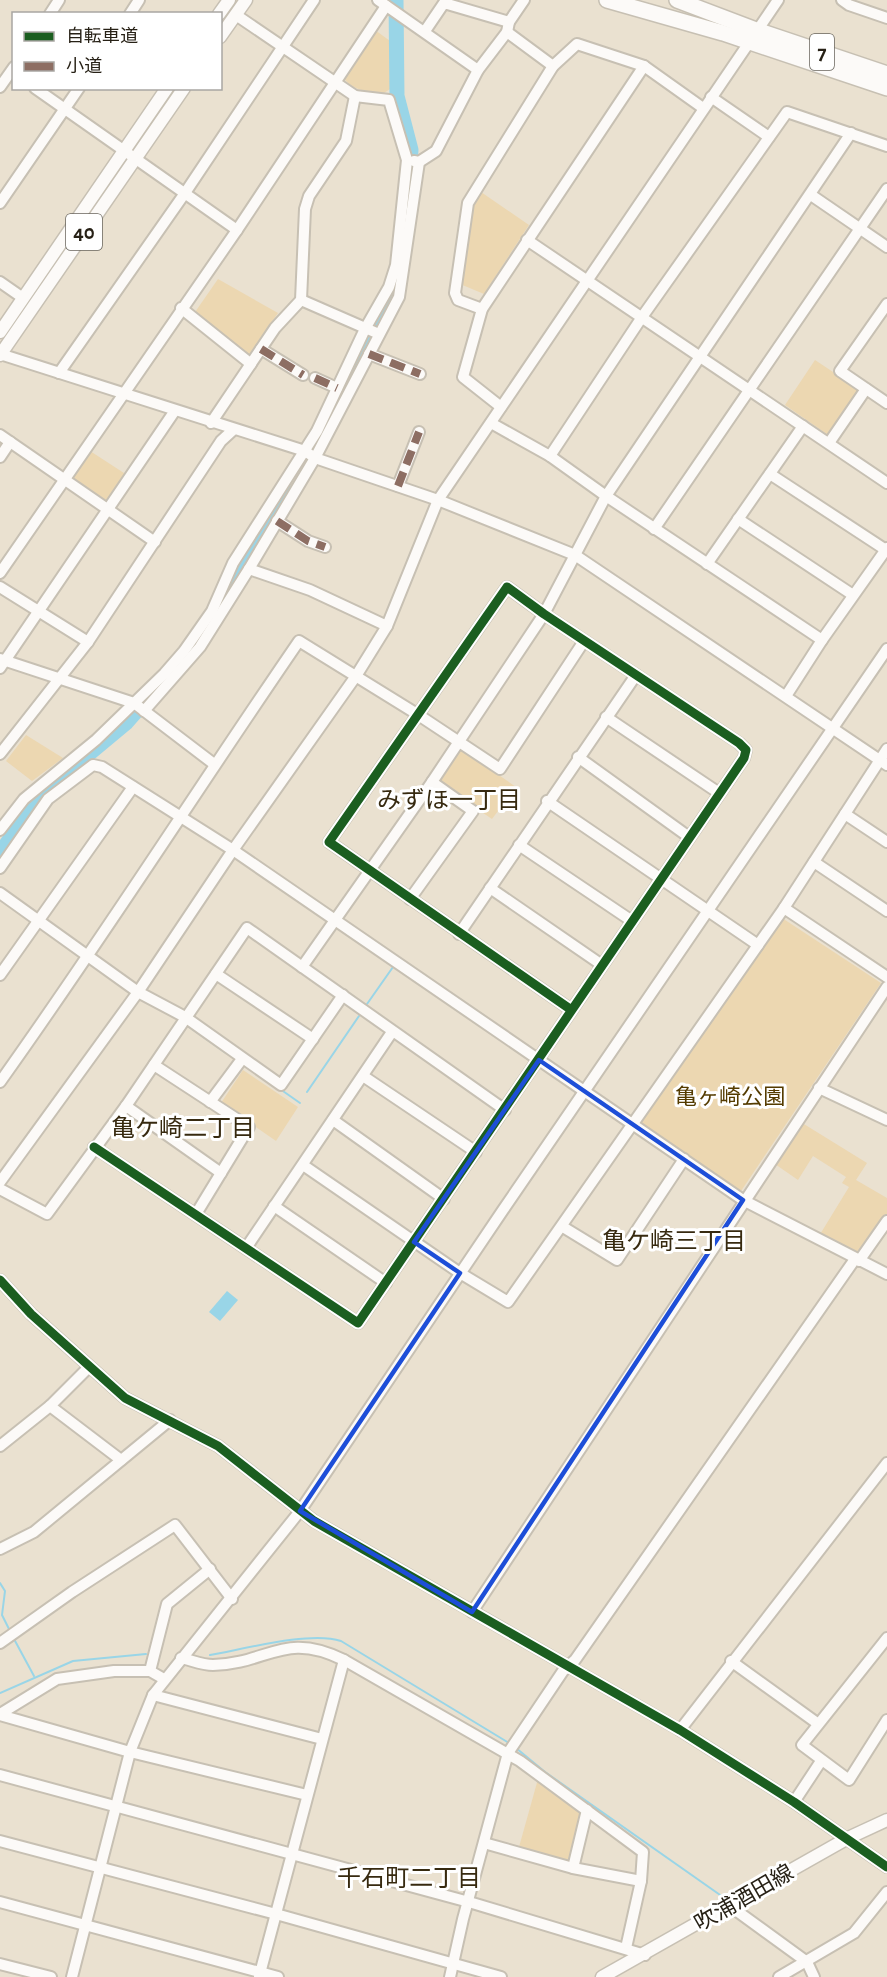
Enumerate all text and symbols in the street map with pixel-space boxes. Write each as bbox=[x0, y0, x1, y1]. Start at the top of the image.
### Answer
legend bbox=[12, 12, 222, 90]
text: 自転車道 bbox=[66, 26, 138, 46]
road number: 7 bbox=[810, 34, 834, 70]
text: 小道 bbox=[66, 56, 102, 76]
road number: 40 bbox=[66, 214, 102, 250]
district label: みずほ一丁目 bbox=[377, 788, 521, 813]
park label: 亀ヶ崎公園 bbox=[675, 1085, 785, 1108]
district label: 亀ケ崎二丁目 bbox=[111, 1115, 255, 1141]
district label: 亀ケ崎三丁目 bbox=[602, 1228, 746, 1254]
street label: 吹浦酒田線 bbox=[690, 1860, 797, 1935]
district label: 千石町二丁目 bbox=[337, 1866, 481, 1891]

